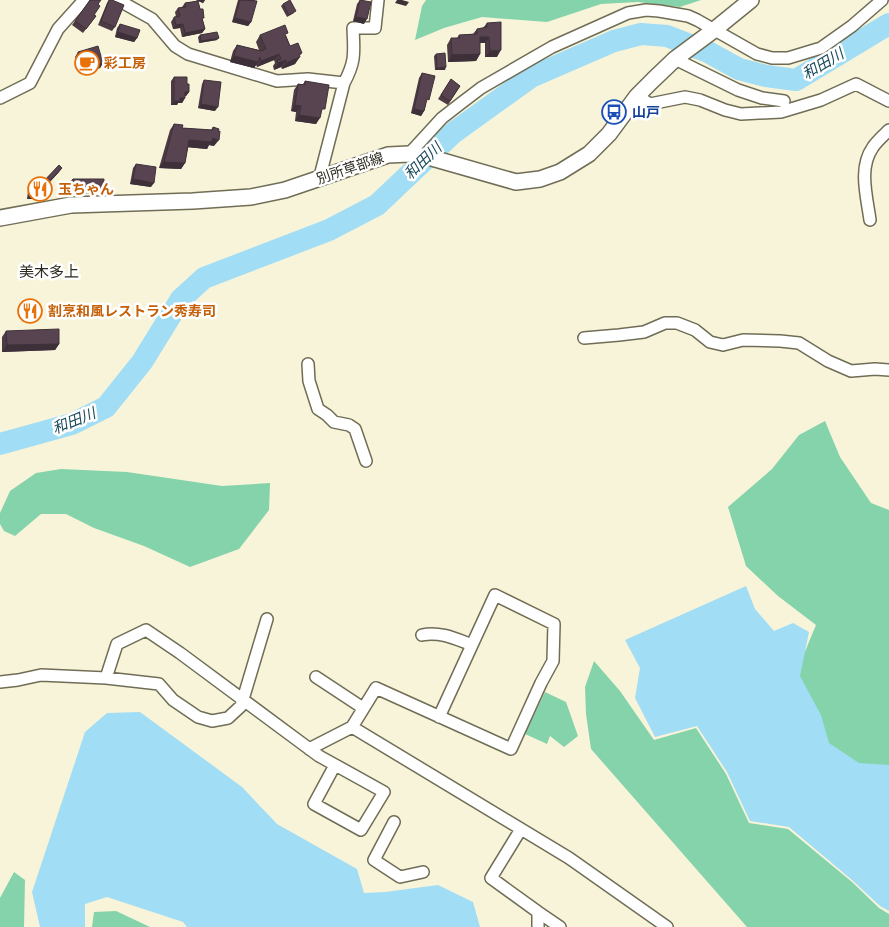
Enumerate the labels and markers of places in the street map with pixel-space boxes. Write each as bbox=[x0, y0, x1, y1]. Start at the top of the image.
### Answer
cafe icon: 彩工房 bbox=[74, 50, 100, 76]
place label: 彩工房 bbox=[104, 56, 146, 71]
bus stop icon: 山戸 bbox=[601, 99, 627, 125]
place label: 山戸 bbox=[632, 105, 660, 120]
restaurant icon: 玉ちゃん bbox=[27, 176, 53, 202]
place label: 玉ちゃん bbox=[58, 182, 114, 197]
restaurant icon: 割烹和風レストラン秀寿司 bbox=[17, 298, 43, 324]
place label: 割烹和風レストラン秀寿司 bbox=[48, 303, 216, 319]

